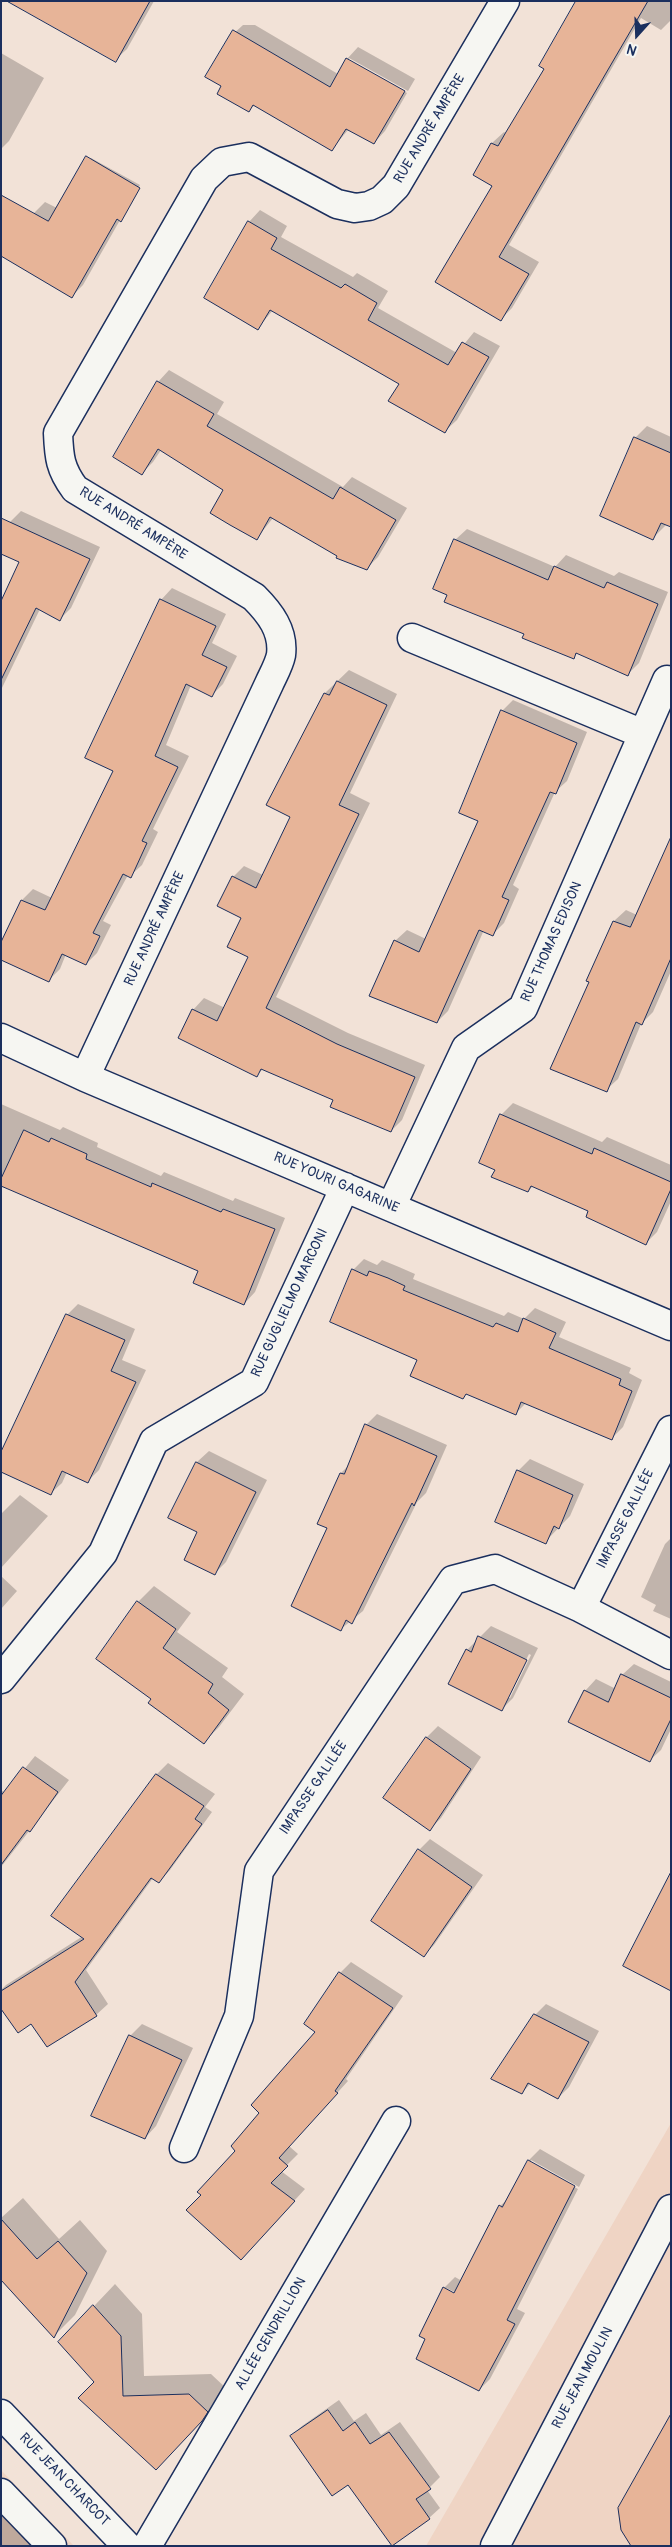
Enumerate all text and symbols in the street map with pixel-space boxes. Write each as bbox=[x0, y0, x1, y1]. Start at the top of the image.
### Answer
north arrow bbox=[612, 10, 662, 60]
text: N bbox=[624, 40, 639, 59]
street label: RUE ANDRÉ AMPÈRE bbox=[391, 71, 469, 187]
street label: RUE ANDRÉ AMPÈRE bbox=[76, 484, 190, 564]
street label: RUE ANDRÉ AMPÈRE bbox=[121, 869, 189, 989]
street label: RUE THOMAS EDISON bbox=[518, 879, 586, 1005]
street label: RUE YOURI GAGARINE bbox=[271, 1149, 401, 1217]
street label: RUE GUGLIELMO MARCONI bbox=[248, 1226, 332, 1380]
street label: IMPASSE GALILÉE bbox=[594, 1467, 658, 1571]
street label: IMPASSE GALILÉE bbox=[277, 1738, 351, 1838]
street label: ALLÉE CENDRILLION bbox=[232, 2275, 310, 2393]
street label: RUE JEAN MOULIN bbox=[549, 2324, 617, 2432]
street label: RUE JEAN CHARCOT bbox=[15, 2430, 113, 2530]

